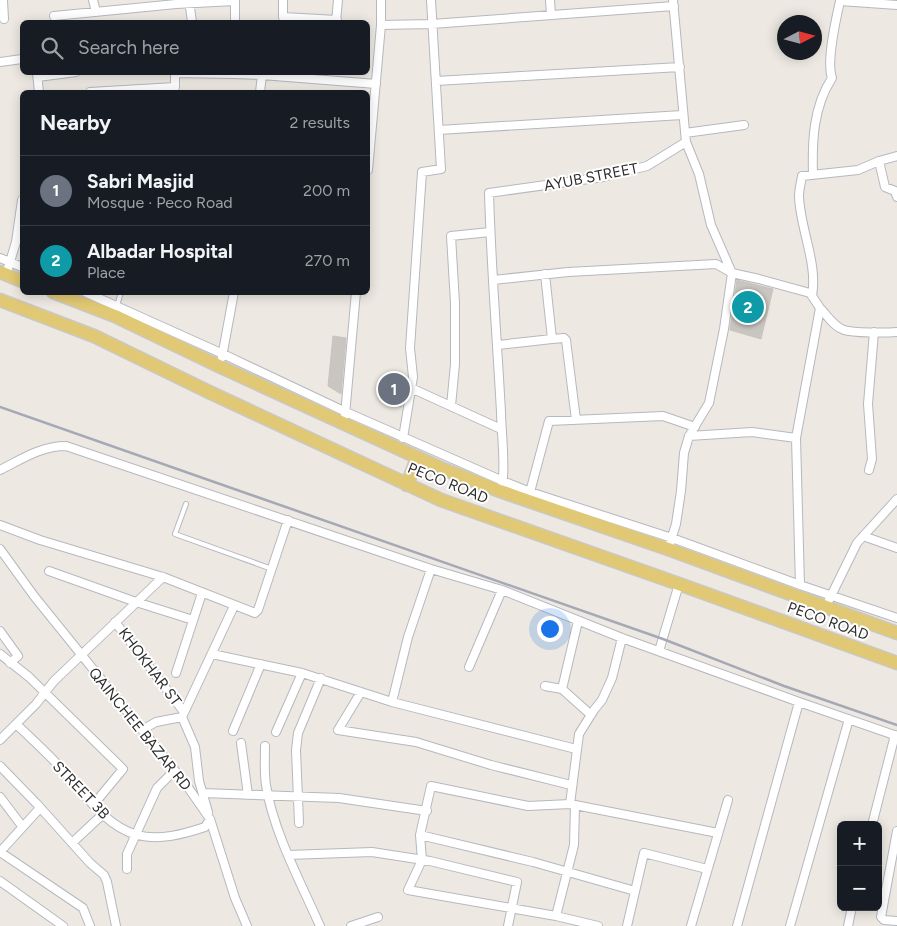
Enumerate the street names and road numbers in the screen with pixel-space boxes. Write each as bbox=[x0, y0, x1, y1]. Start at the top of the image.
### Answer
street label: AYUB STREET bbox=[542, 159, 640, 195]
street label: PECO ROAD bbox=[405, 459, 491, 507]
street label: PECO ROAD bbox=[785, 598, 871, 644]
street label: KHOKHAR ST bbox=[115, 624, 186, 710]
street label: QAINCHEE BAZAR RD bbox=[85, 664, 195, 794]
street label: STREET 3B bbox=[49, 757, 113, 823]

